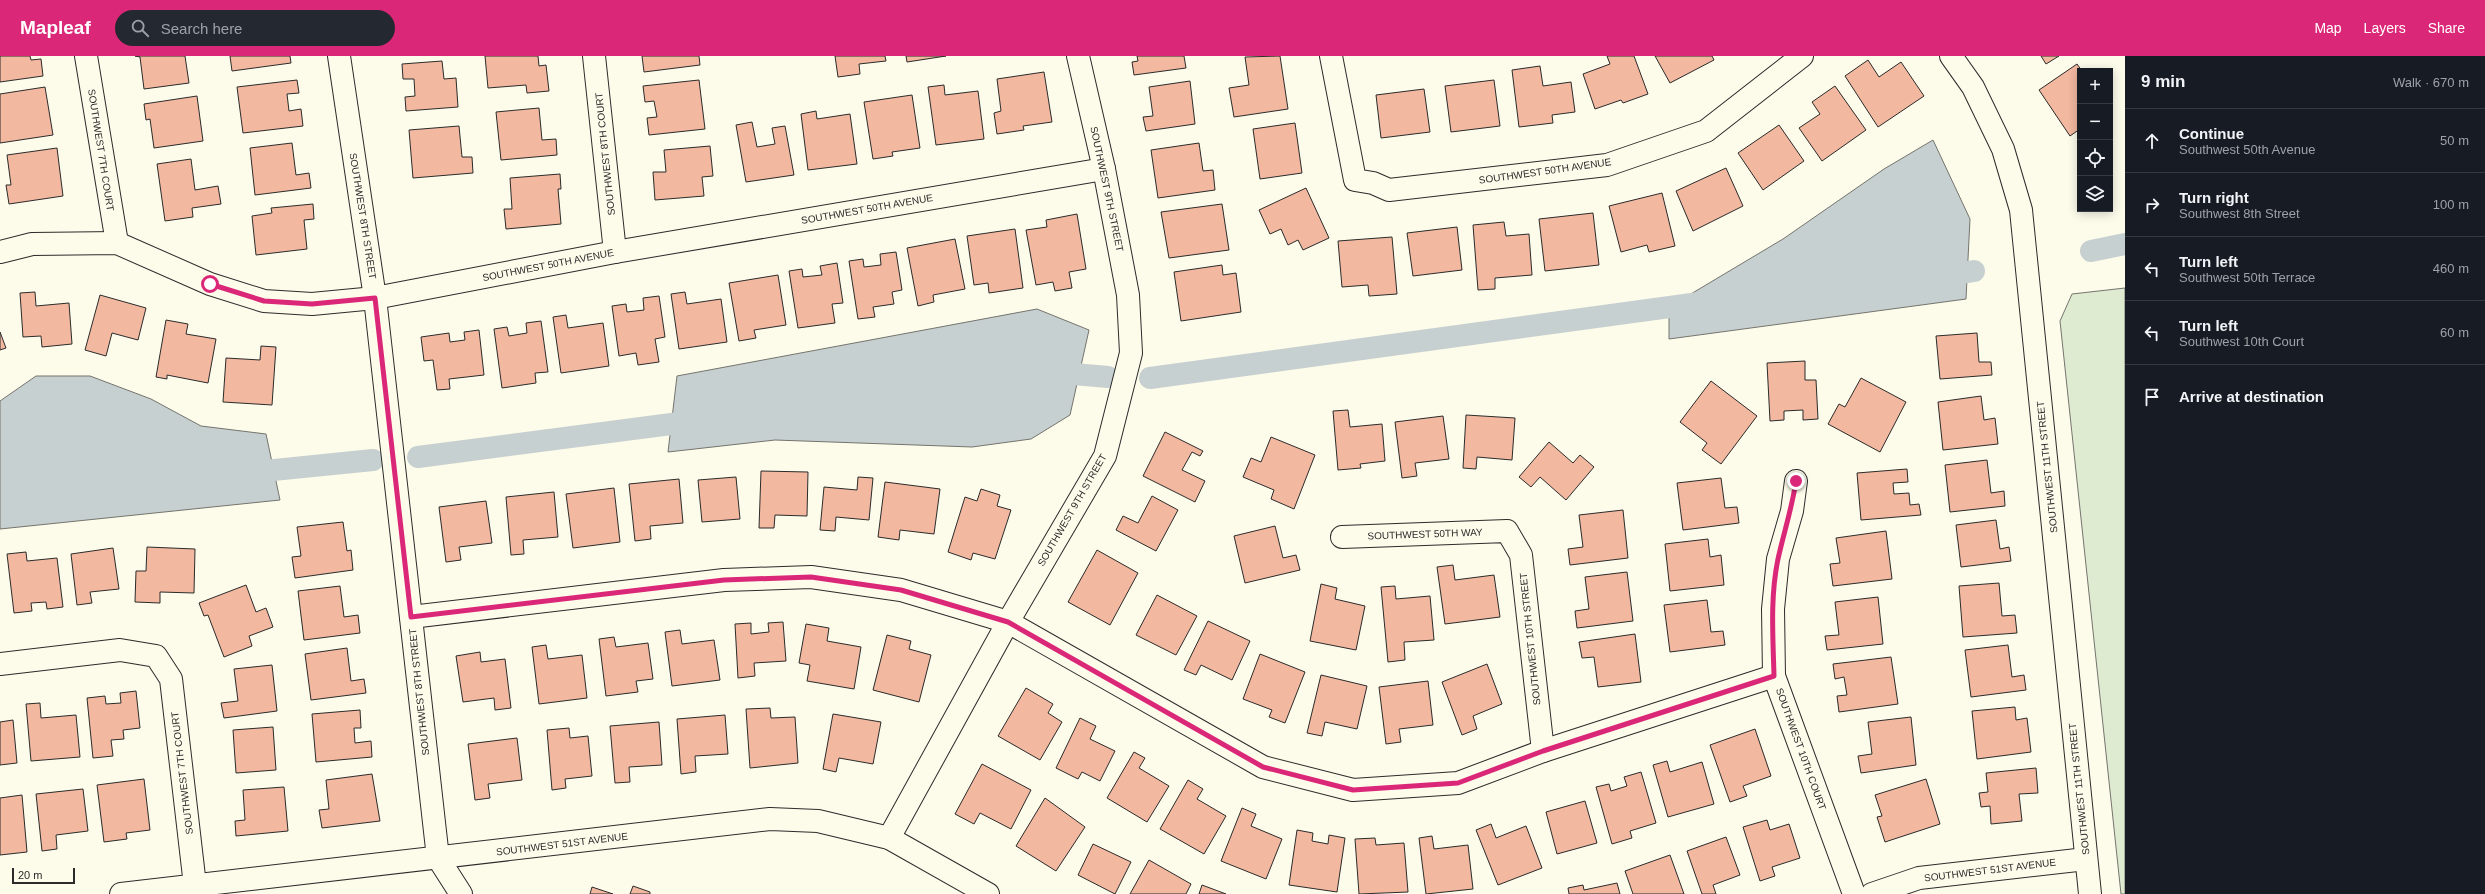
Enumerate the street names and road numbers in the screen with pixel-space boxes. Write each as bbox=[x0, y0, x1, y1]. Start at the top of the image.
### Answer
street label: SOUTHWEST 7TH COURT bbox=[86, 88, 116, 212]
street label: SOUTHWEST 8TH COURT bbox=[593, 92, 617, 216]
street label: SOUTHWEST 9TH STREET bbox=[1088, 125, 1126, 253]
street label: SOUTHWEST 8TH STREET bbox=[348, 152, 378, 280]
street label: SOUTHWEST 50TH AVENUE bbox=[1478, 156, 1612, 186]
street label: SOUTHWEST 50TH AVENUE bbox=[800, 192, 934, 226]
street label: SOUTHWEST 50TH AVENUE bbox=[481, 247, 615, 283]
street label: SOUTHWEST 11TH STREET bbox=[2035, 401, 2059, 533]
street label: SOUTHWEST 9TH STREET bbox=[1035, 452, 1109, 568]
street label: SOUTHWEST 50TH WAY bbox=[1367, 526, 1483, 542]
street label: SOUTHWEST 10TH STREET bbox=[1518, 572, 1542, 706]
street label: SOUTHWEST 8TH STREET bbox=[407, 628, 431, 756]
street label: SOUTHWEST 10TH COURT bbox=[1774, 686, 1828, 812]
street label: SOUTHWEST 7TH COURT bbox=[169, 711, 195, 835]
street label: SOUTHWEST 11TH STREET bbox=[2067, 723, 2091, 855]
street label: SOUTHWEST 51ST AVENUE bbox=[495, 830, 629, 858]
street label: SOUTHWEST 51ST AVENUE bbox=[1923, 856, 2057, 884]

